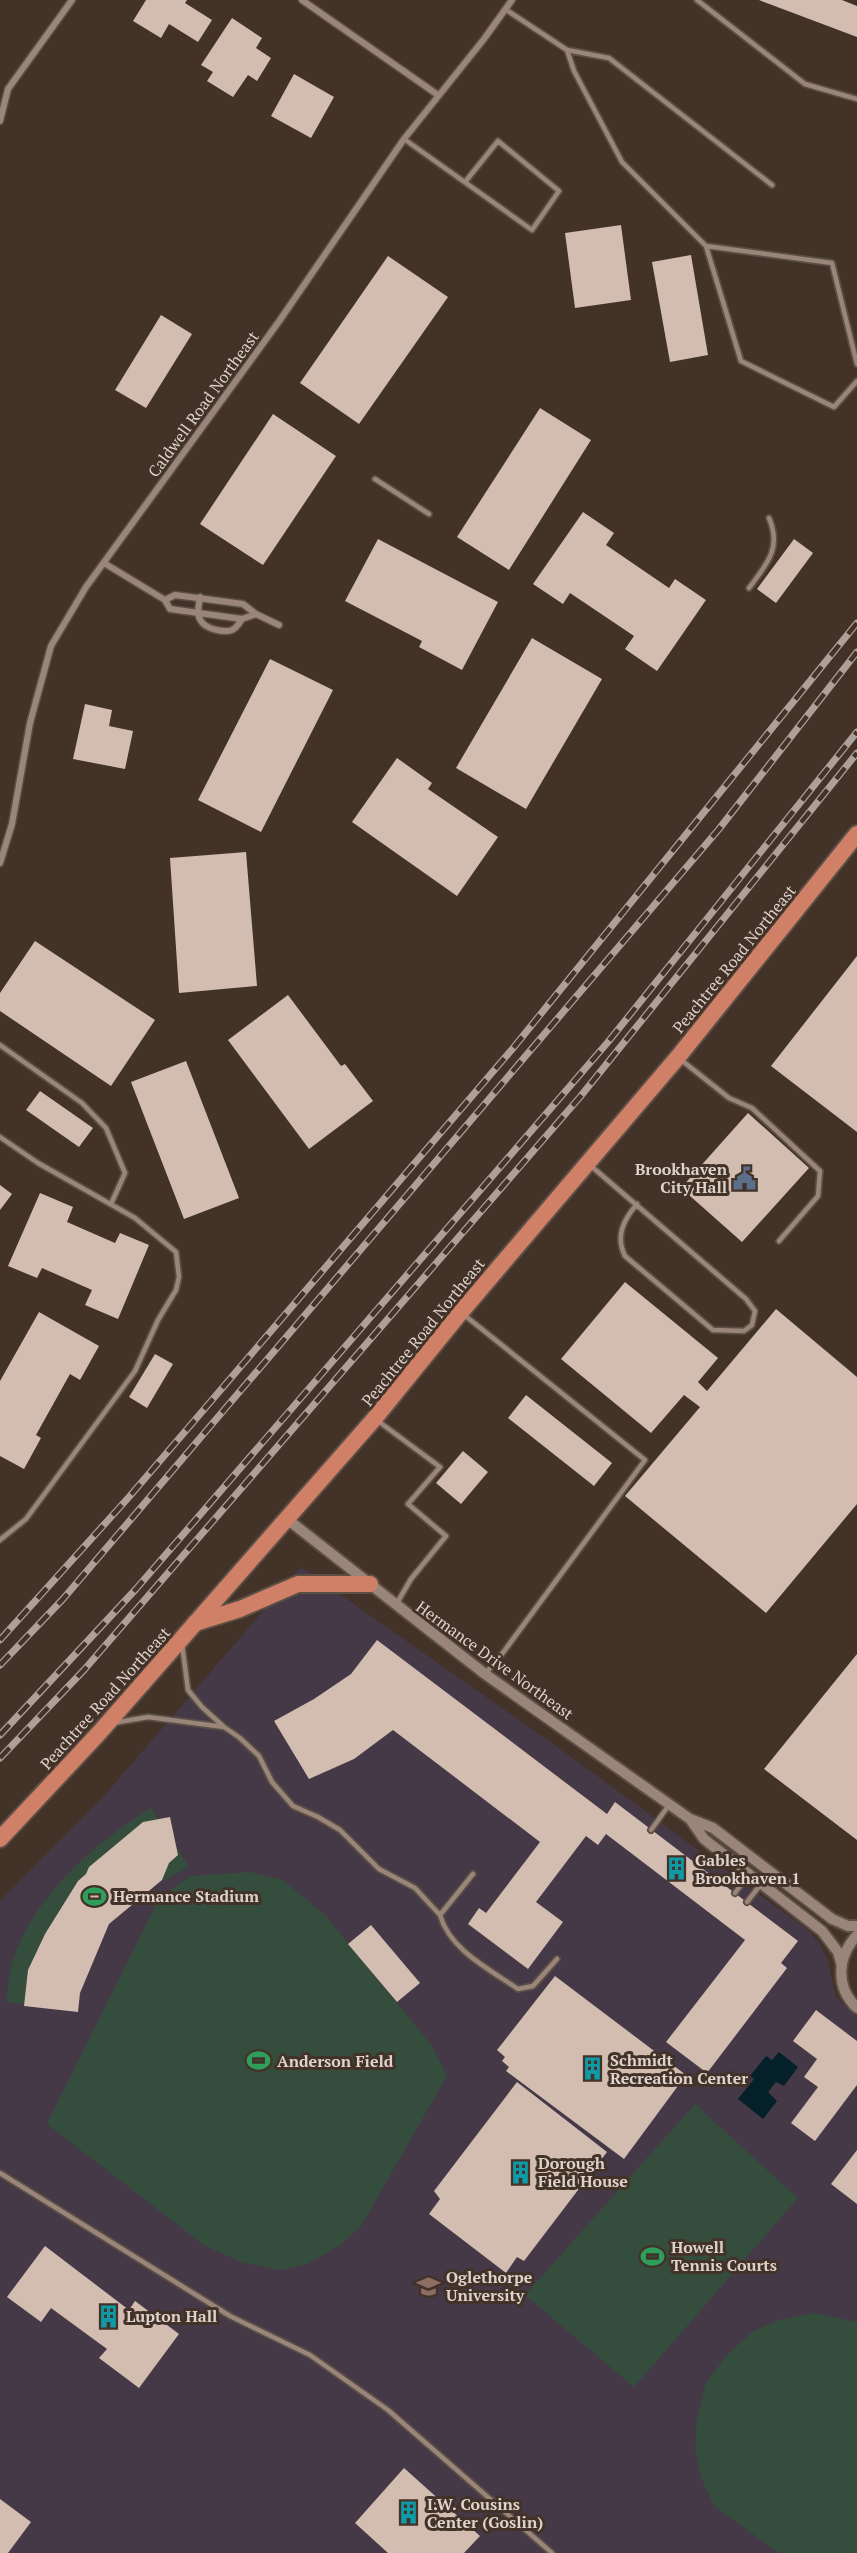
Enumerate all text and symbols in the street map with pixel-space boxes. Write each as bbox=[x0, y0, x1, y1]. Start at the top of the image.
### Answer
street label: Caldwell Road Northeast bbox=[142, 326, 264, 482]
street label: Peachtree Road Northeast bbox=[667, 880, 801, 1038]
place label: Brookhaven City Hall bbox=[635, 1158, 728, 1198]
public building icon: Brookhaven City Hall bbox=[732, 1165, 758, 1191]
street label: Peachtree Road Northeast bbox=[356, 1253, 490, 1411]
street label: Hermance Drive Northeast bbox=[412, 1595, 578, 1725]
street label: Peachtree Road Northeast bbox=[35, 1622, 175, 1774]
place label: Gables Brookhaven 1 bbox=[695, 1849, 800, 1889]
building icon: Gables Brookhaven 1 bbox=[664, 1856, 690, 1882]
sports icon: Hermance Stadium bbox=[82, 1883, 108, 1909]
place label: Hermance Stadium bbox=[113, 1885, 259, 1907]
sports icon: Anderson Field bbox=[246, 2048, 272, 2074]
place label: Schmidt Recreation Center bbox=[610, 2049, 748, 2089]
place label: Anderson Field bbox=[277, 2050, 394, 2072]
building icon: Schmidt Recreation Center bbox=[579, 2056, 605, 2082]
place label: Dorough Field House bbox=[538, 2152, 628, 2192]
building icon: Dorough Field House bbox=[507, 2159, 533, 2185]
place label: Howell Tennis Courts bbox=[671, 2236, 777, 2276]
sports icon: Howell Tennis Courts bbox=[640, 2243, 666, 2269]
place label: Oglethorpe University bbox=[446, 2266, 533, 2306]
school or university icon: Oglethorpe University bbox=[415, 2273, 441, 2299]
building icon: Lupton Hall bbox=[95, 2303, 121, 2329]
place label: Lupton Hall bbox=[126, 2305, 217, 2327]
place label: I.W. Cousins Center (Goslin) bbox=[427, 2493, 543, 2533]
building icon: I.W. Cousins Center (Goslin) bbox=[396, 2500, 422, 2526]

